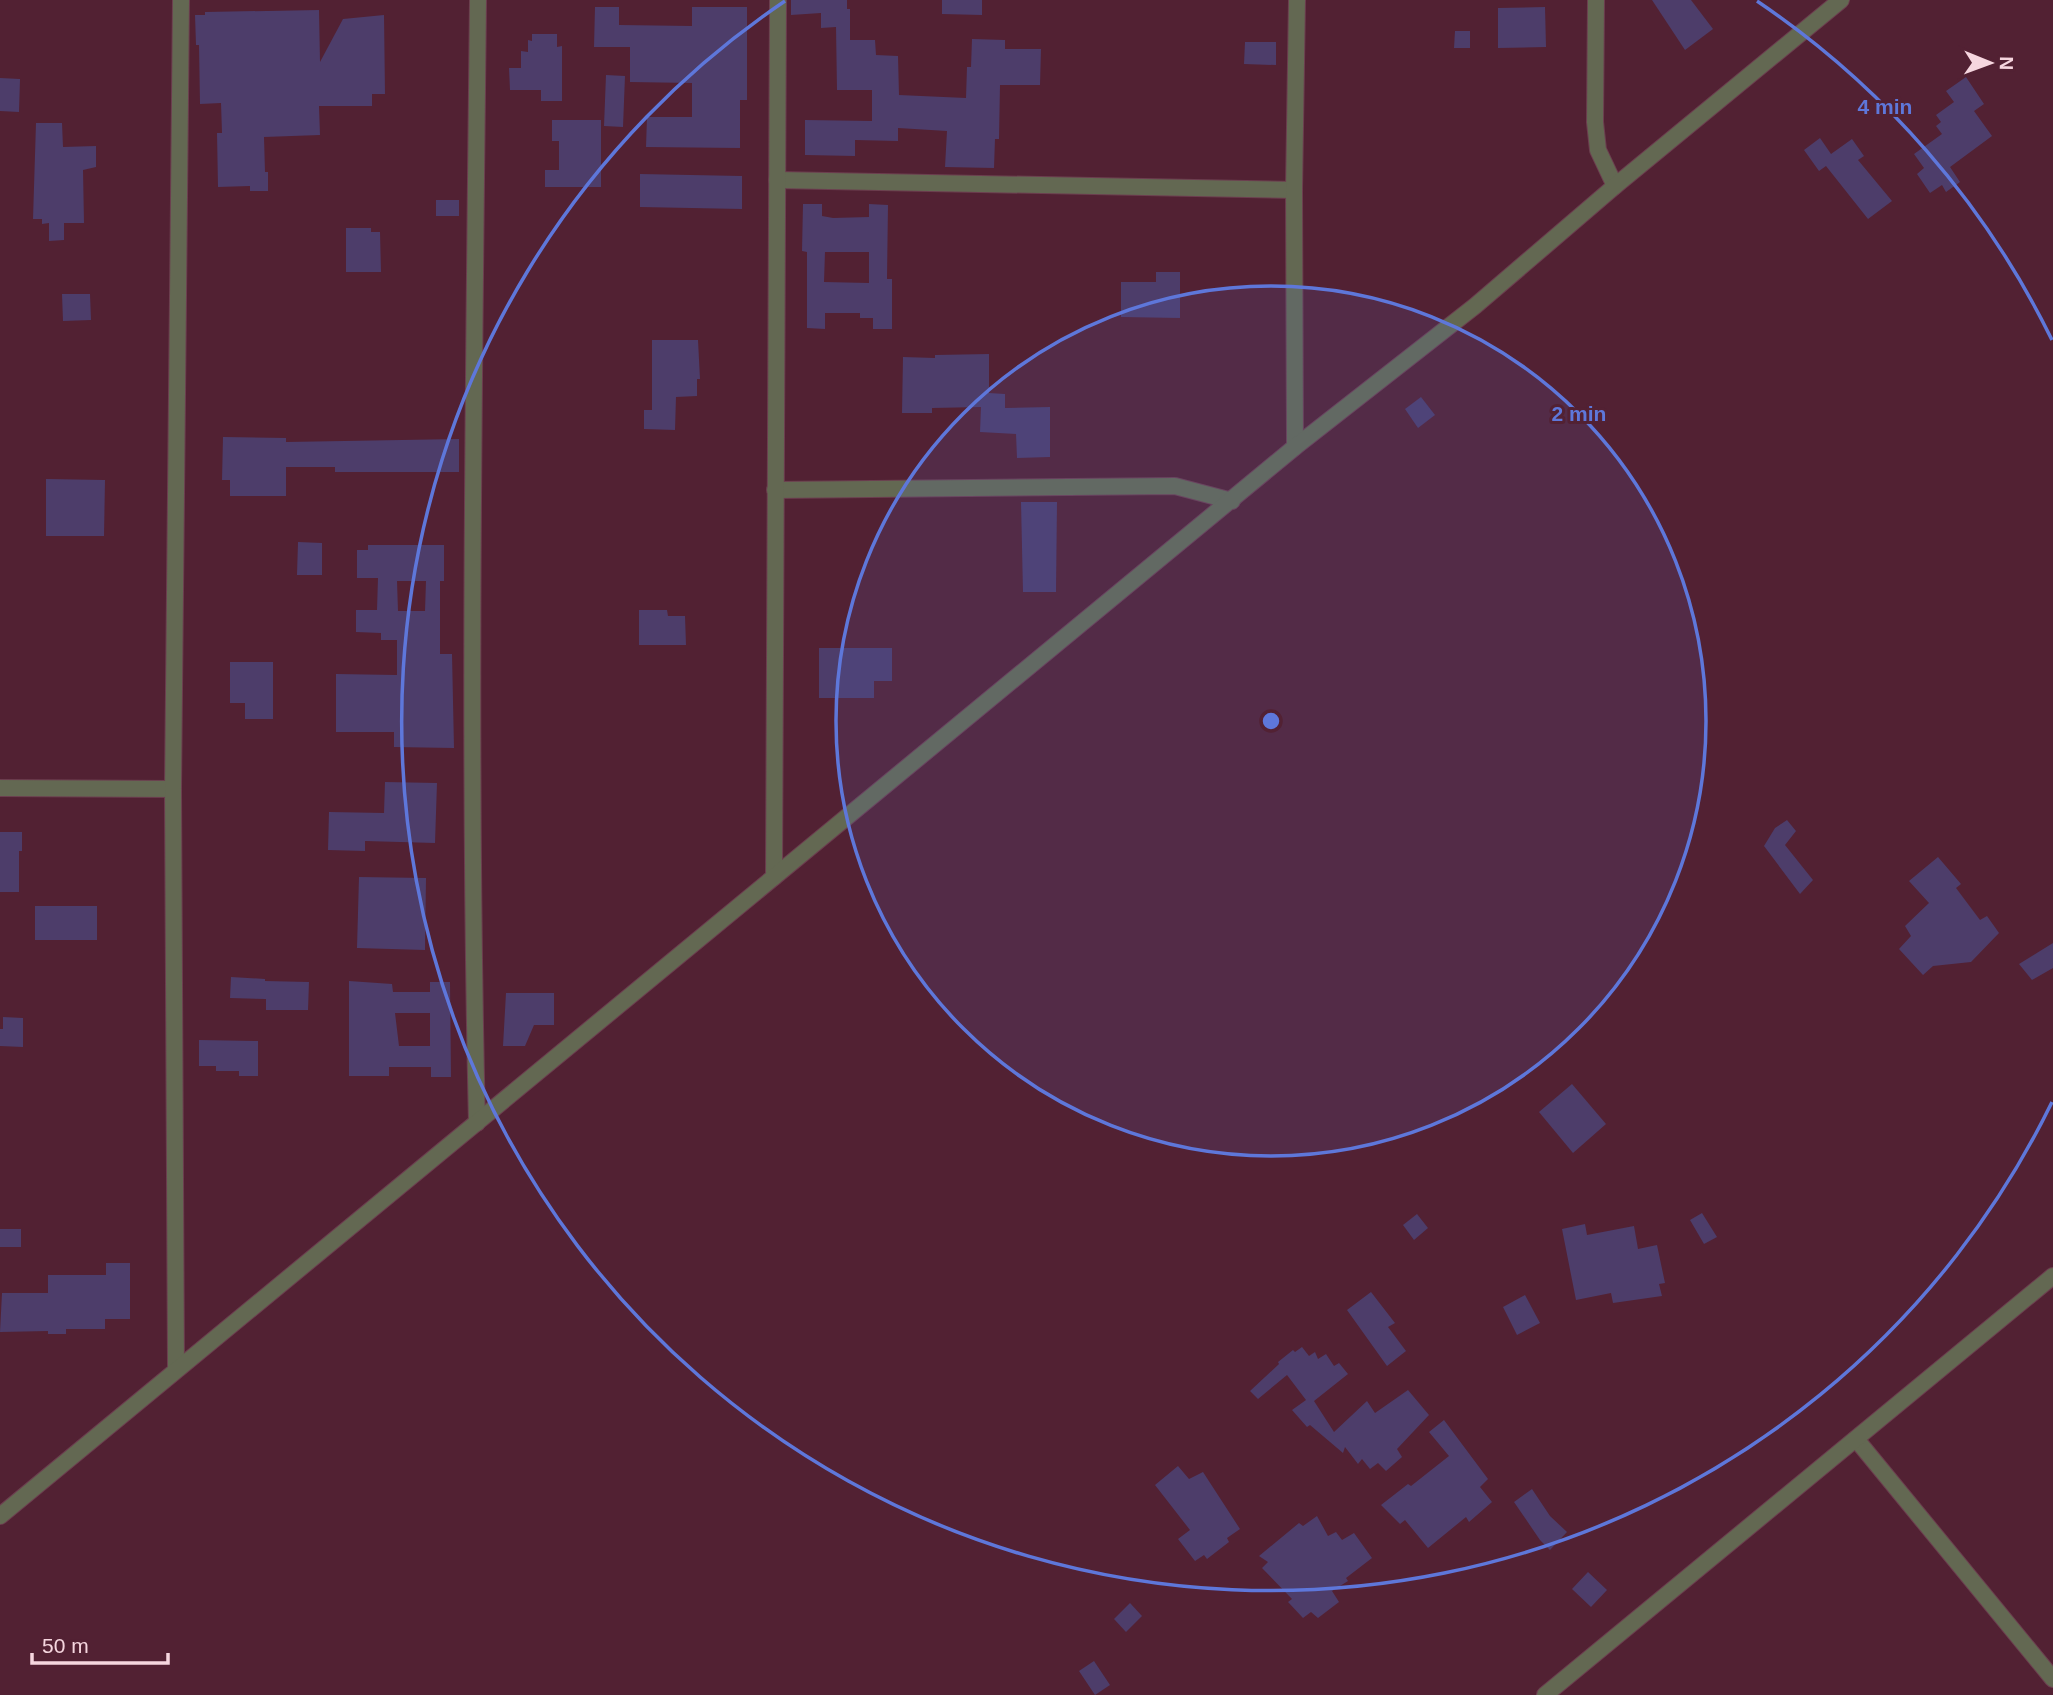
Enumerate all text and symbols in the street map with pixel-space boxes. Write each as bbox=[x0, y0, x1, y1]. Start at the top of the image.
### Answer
north arrow bbox=[1955, 28, 2025, 98]
text: N bbox=[1996, 56, 2017, 70]
text: 4 min bbox=[1858, 95, 1912, 118]
text: 2 min bbox=[1552, 402, 1606, 425]
centre of rings bbox=[1259, 709, 1283, 733]
scale bar bbox=[32, 1622, 168, 1666]
text: 50 m bbox=[42, 1634, 89, 1657]

